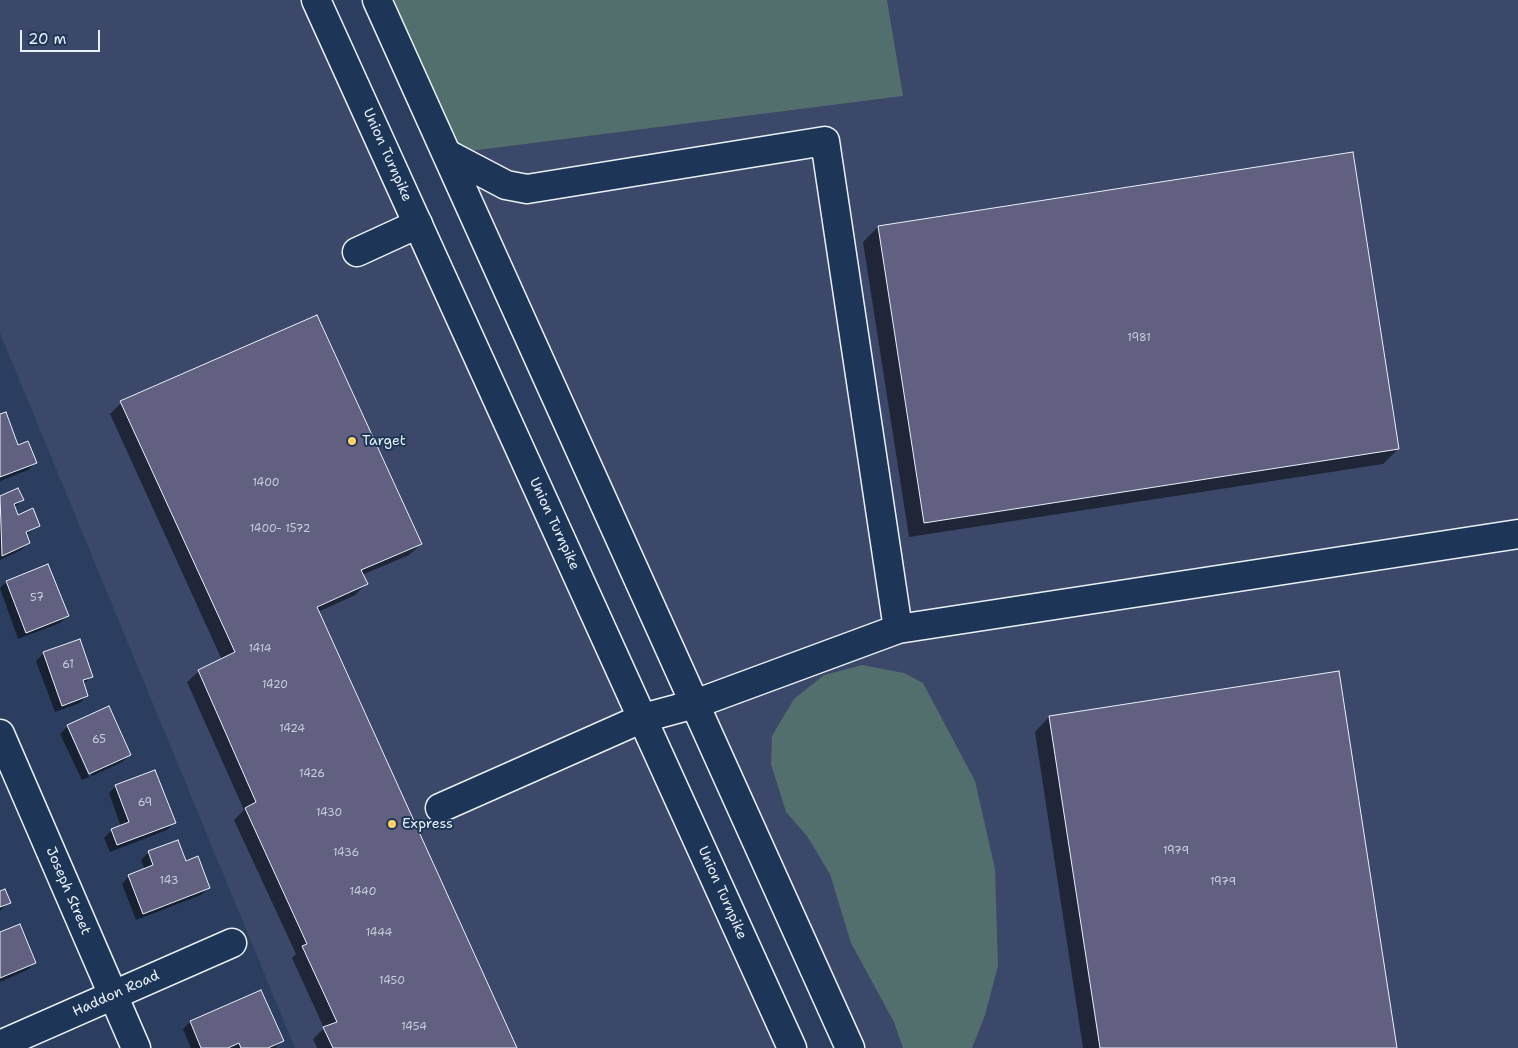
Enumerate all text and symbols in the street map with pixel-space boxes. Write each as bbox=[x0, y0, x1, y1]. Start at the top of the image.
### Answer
scale bar bbox=[22, 20, 102, 52]
text: 20 m bbox=[28, 29, 67, 49]
street label: Union Turnpike bbox=[359, 106, 415, 204]
house number: 1981 bbox=[1127, 331, 1151, 345]
place label: Target bbox=[362, 433, 406, 449]
marker: Target bbox=[346, 435, 358, 447]
street label: Union Turnpike bbox=[525, 475, 583, 573]
house number: 1400 bbox=[252, 476, 280, 490]
house number: 1400- 1572 bbox=[250, 522, 310, 536]
house number: 57 bbox=[30, 591, 44, 605]
house number: 1414 bbox=[248, 642, 272, 656]
house number: 61 bbox=[62, 658, 74, 672]
house number: 1420 bbox=[262, 678, 288, 692]
house number: 1424 bbox=[279, 722, 305, 736]
house number: 65 bbox=[92, 733, 106, 747]
house number: 1426 bbox=[299, 767, 325, 781]
house number: 69 bbox=[138, 796, 152, 810]
house number: 1430 bbox=[316, 806, 342, 820]
place label: Express bbox=[402, 816, 453, 832]
marker: Express bbox=[386, 818, 398, 830]
street label: Union Turnpike bbox=[694, 844, 750, 942]
house number: 1979 bbox=[1163, 844, 1189, 858]
street label: Joseph Street bbox=[42, 845, 94, 937]
house number: 1436 bbox=[333, 846, 359, 860]
house number: 143 bbox=[160, 874, 178, 888]
house number: 1979 bbox=[1210, 875, 1236, 889]
house number: 1440 bbox=[350, 885, 376, 899]
house number: 1444 bbox=[366, 926, 392, 940]
street label: Haddon Road bbox=[70, 967, 162, 1021]
house number: 1450 bbox=[379, 974, 405, 988]
house number: 1454 bbox=[401, 1020, 427, 1034]

